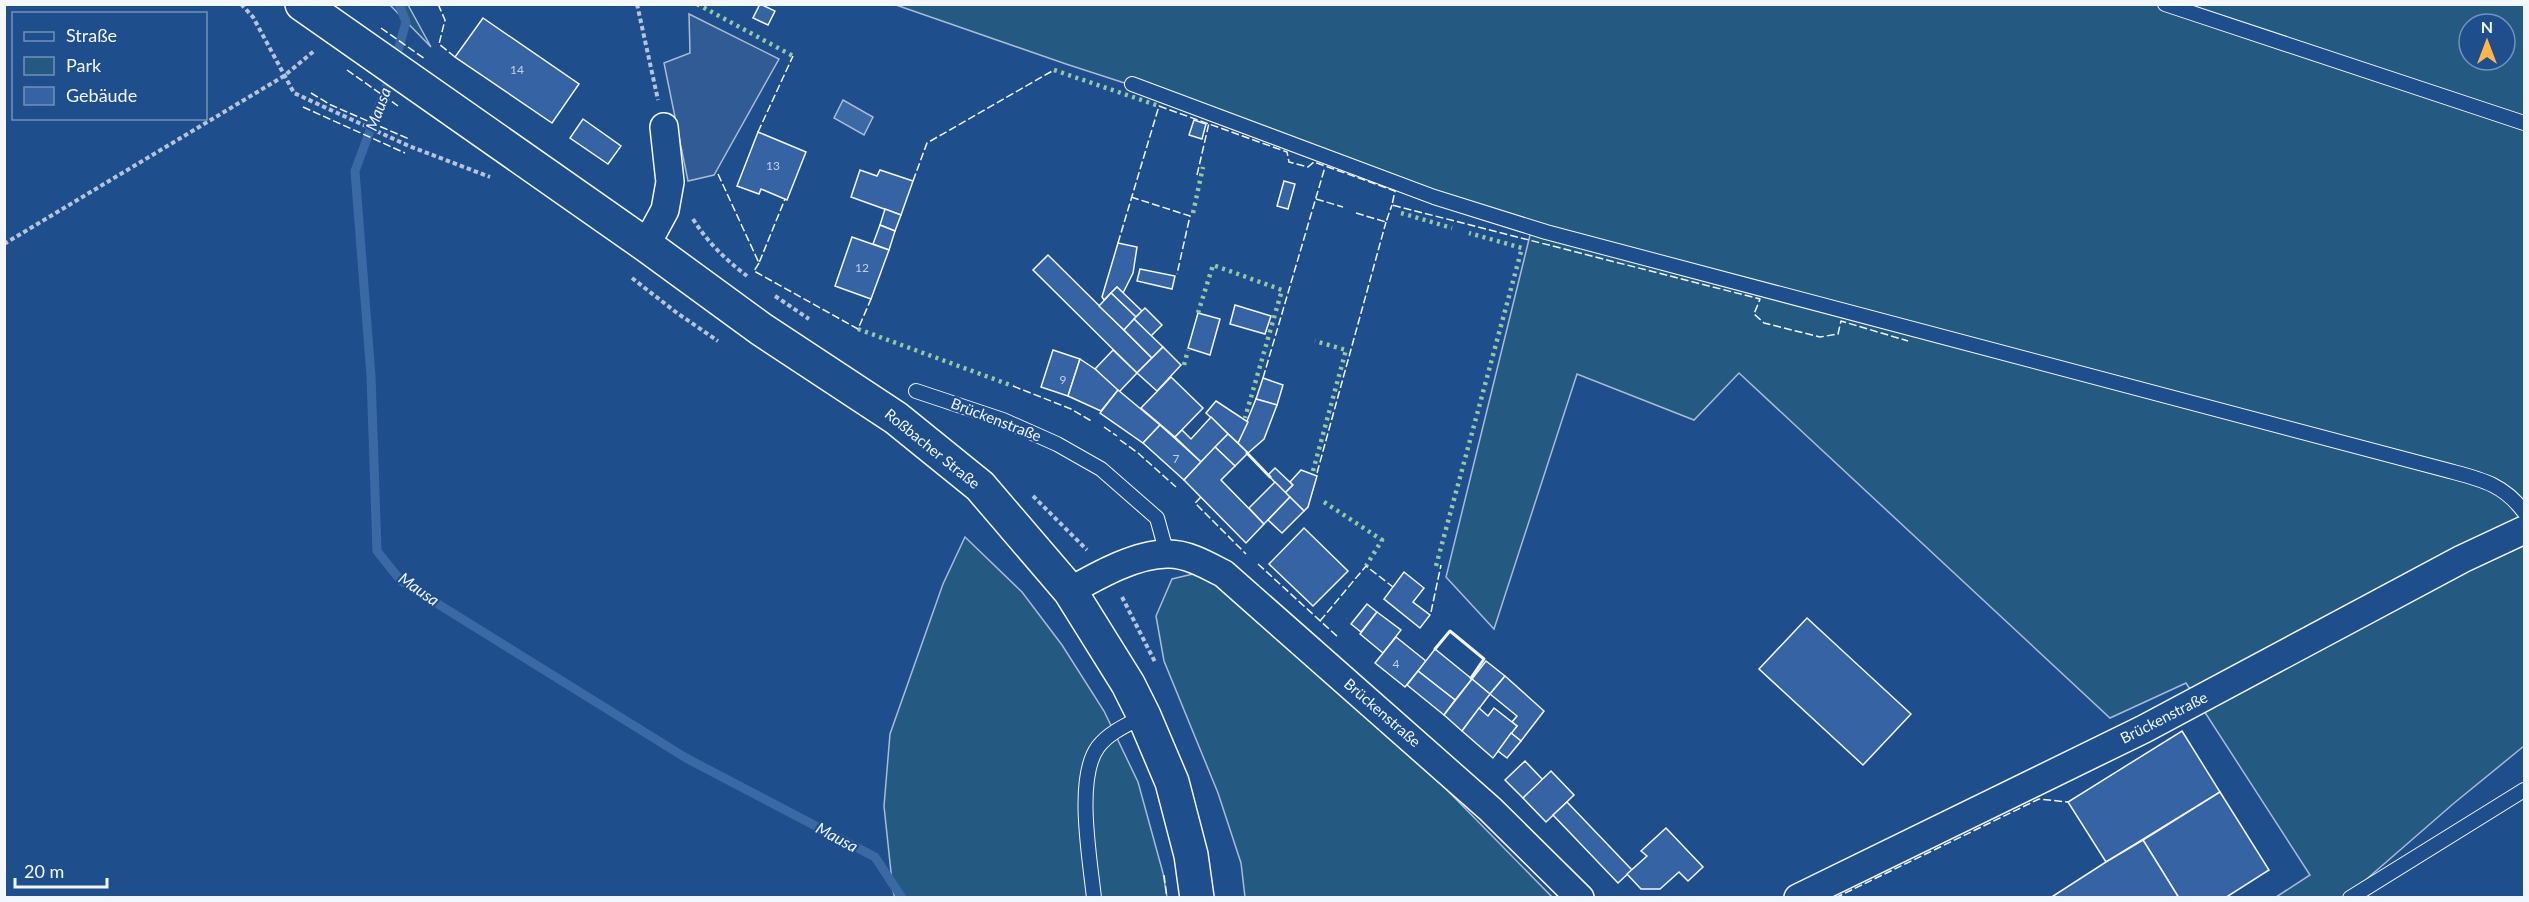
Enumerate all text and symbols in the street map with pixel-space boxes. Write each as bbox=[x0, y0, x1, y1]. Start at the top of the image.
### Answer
legend bbox=[12, 12, 207, 120]
north arrow bbox=[2457, 12, 2517, 72]
text: N bbox=[2481, 17, 2493, 36]
text: Straße bbox=[66, 24, 117, 46]
text: Park bbox=[66, 54, 102, 76]
house number: 14 bbox=[510, 62, 524, 77]
text: Gebäude bbox=[66, 84, 137, 106]
water label: Mausa bbox=[361, 85, 394, 133]
house number: 13 bbox=[766, 158, 780, 173]
house number: 12 bbox=[855, 260, 869, 275]
house number: 9 bbox=[1060, 372, 1067, 387]
street label: Brückenstraße bbox=[949, 394, 1044, 445]
street label: Roßbacher Straße bbox=[882, 404, 984, 492]
house number: 7 bbox=[1173, 451, 1180, 466]
water label: Mausa bbox=[395, 568, 443, 609]
house number: 4 bbox=[1393, 656, 1400, 671]
street label: Brückenstraße bbox=[1341, 674, 1425, 750]
street label: Brückenstraße bbox=[2117, 687, 2210, 747]
water label: Mausa bbox=[813, 818, 861, 855]
scale bar bbox=[15, 851, 106, 889]
text: 20 m bbox=[24, 860, 64, 882]

